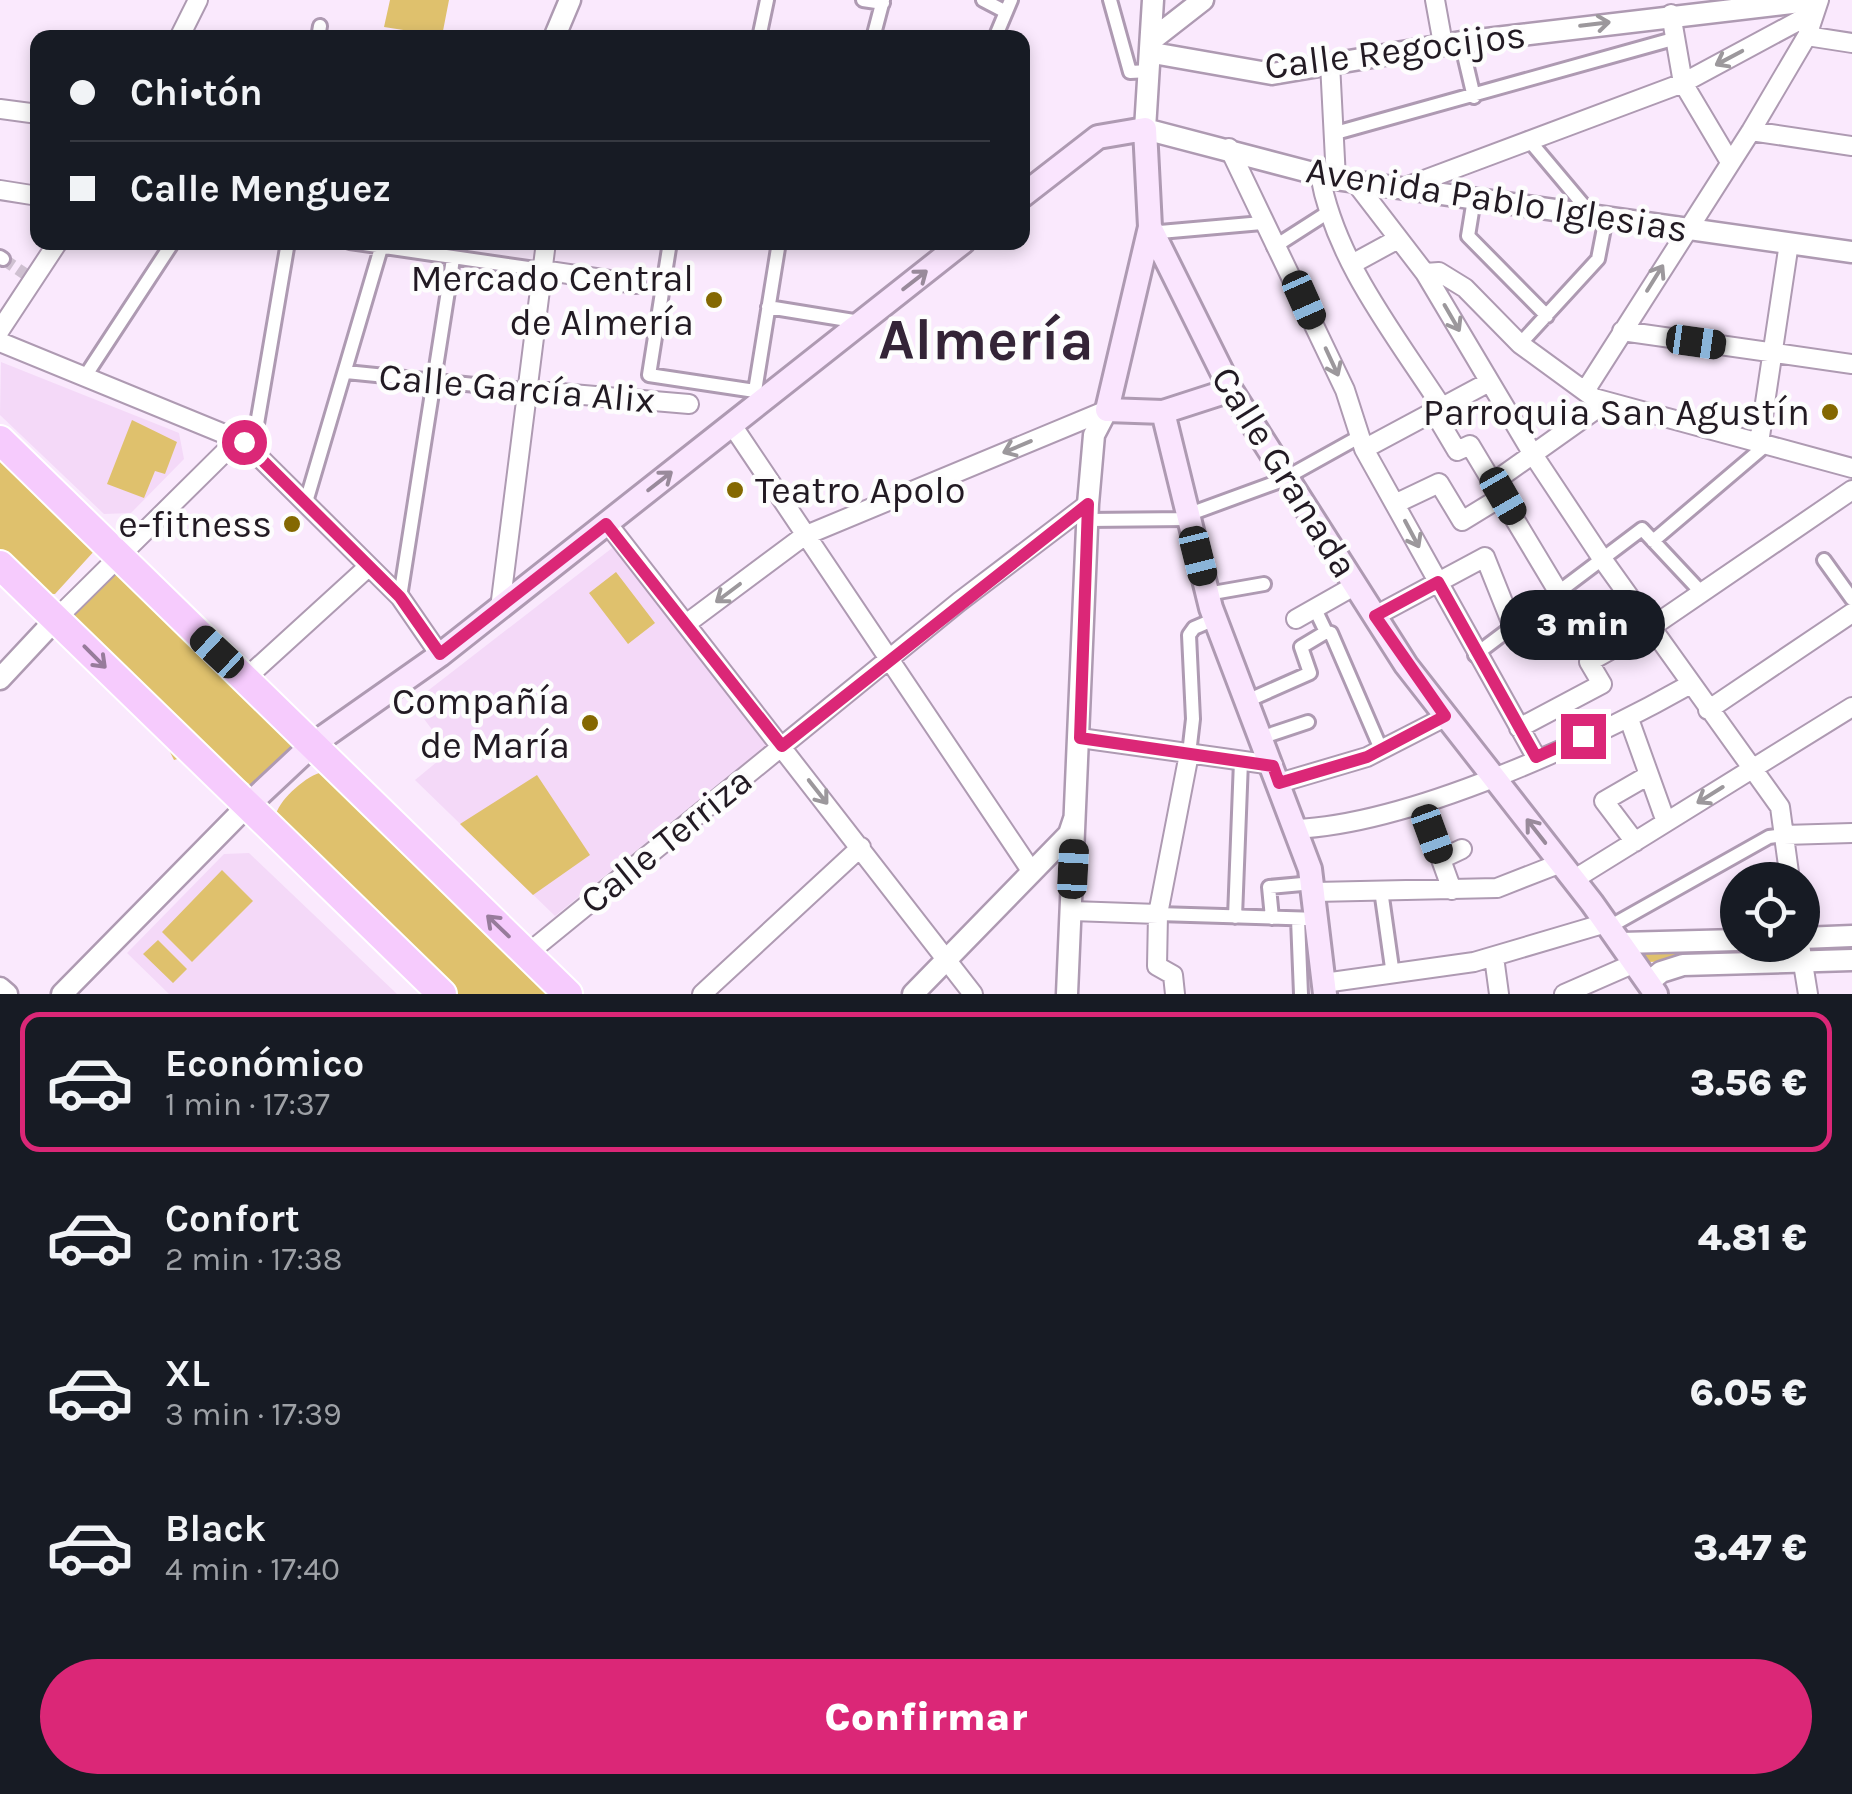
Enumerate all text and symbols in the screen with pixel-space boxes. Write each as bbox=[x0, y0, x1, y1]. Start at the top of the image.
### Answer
street label: Calle Regocijos bbox=[1262, 12, 1528, 89]
one-way arrow bbox=[1578, 15, 1610, 33]
one-way arrow bbox=[1715, 49, 1745, 68]
text: Chi•tón bbox=[130, 70, 263, 115]
street label: Avenida Pablo Iglesias bbox=[1303, 147, 1691, 252]
text: Calle Menguez bbox=[130, 166, 391, 211]
place label: Mercado Central de Almería bbox=[410, 256, 694, 345]
one-way arrow bbox=[1645, 265, 1665, 293]
car bbox=[1278, 266, 1330, 334]
one-way arrow bbox=[902, 269, 928, 291]
marker: Mercado Central de Almería bbox=[703, 289, 725, 311]
one-way arrow bbox=[1442, 303, 1462, 332]
district label: Almería bbox=[878, 306, 1094, 374]
car bbox=[1664, 323, 1728, 361]
one-way arrow bbox=[1324, 346, 1343, 376]
street label: Calle García Alix bbox=[377, 354, 657, 423]
street label: Calle Granada bbox=[1202, 358, 1367, 586]
place label: Parroquia San Agustín bbox=[1423, 390, 1810, 435]
marker: Parroquia San Agustín bbox=[1819, 401, 1841, 423]
route start bbox=[222, 420, 267, 465]
one-way arrow bbox=[1002, 440, 1033, 458]
car bbox=[1475, 463, 1531, 529]
place label: Teatro Apolo bbox=[755, 468, 966, 513]
one-way arrow bbox=[646, 471, 673, 492]
marker: Teatro Apolo bbox=[724, 479, 746, 501]
place label: e-fitness bbox=[118, 502, 272, 547]
marker: e-fitness bbox=[281, 513, 303, 535]
one-way arrow bbox=[1403, 518, 1423, 548]
car bbox=[1176, 523, 1220, 589]
one-way arrow bbox=[715, 582, 742, 603]
callout: 3 min bbox=[1500, 591, 1666, 661]
text: 3 min bbox=[1536, 606, 1629, 643]
car bbox=[185, 621, 249, 683]
one-way arrow bbox=[82, 645, 106, 669]
place label: Compañía de María bbox=[392, 679, 570, 768]
marker: Compañía de María bbox=[579, 712, 601, 734]
route end bbox=[1561, 714, 1606, 759]
street label: Calle Terriza bbox=[572, 758, 761, 923]
one-way arrow bbox=[807, 779, 829, 805]
one-way arrow bbox=[1696, 785, 1724, 805]
car bbox=[1408, 801, 1456, 867]
one-way arrow bbox=[1525, 818, 1546, 845]
car bbox=[1056, 838, 1090, 900]
map controls bbox=[1720, 862, 1820, 962]
button: locate bbox=[1720, 862, 1820, 962]
one-way arrow bbox=[487, 914, 511, 938]
icon: car bbox=[45, 1037, 135, 1127]
text: Económico bbox=[165, 1041, 364, 1086]
text: 3.56 € bbox=[1690, 1060, 1807, 1105]
text: 1 min · 17:37 bbox=[165, 1086, 330, 1123]
icon: car bbox=[45, 1192, 135, 1282]
text: Confort bbox=[165, 1196, 300, 1241]
text: 4.81 € bbox=[1698, 1215, 1807, 1260]
text: 2 min · 17:38 bbox=[165, 1241, 342, 1278]
icon: car bbox=[45, 1347, 135, 1437]
text: XL bbox=[165, 1351, 210, 1396]
text: 6.05 € bbox=[1689, 1370, 1807, 1415]
text: 3 min · 17:39 bbox=[165, 1396, 342, 1433]
icon: car bbox=[45, 1502, 135, 1592]
text: Black bbox=[165, 1506, 266, 1551]
text: 3.47 € bbox=[1693, 1525, 1807, 1570]
text: 4 min · 17:40 bbox=[165, 1551, 340, 1588]
button: Confirmar bbox=[40, 1659, 1812, 1774]

